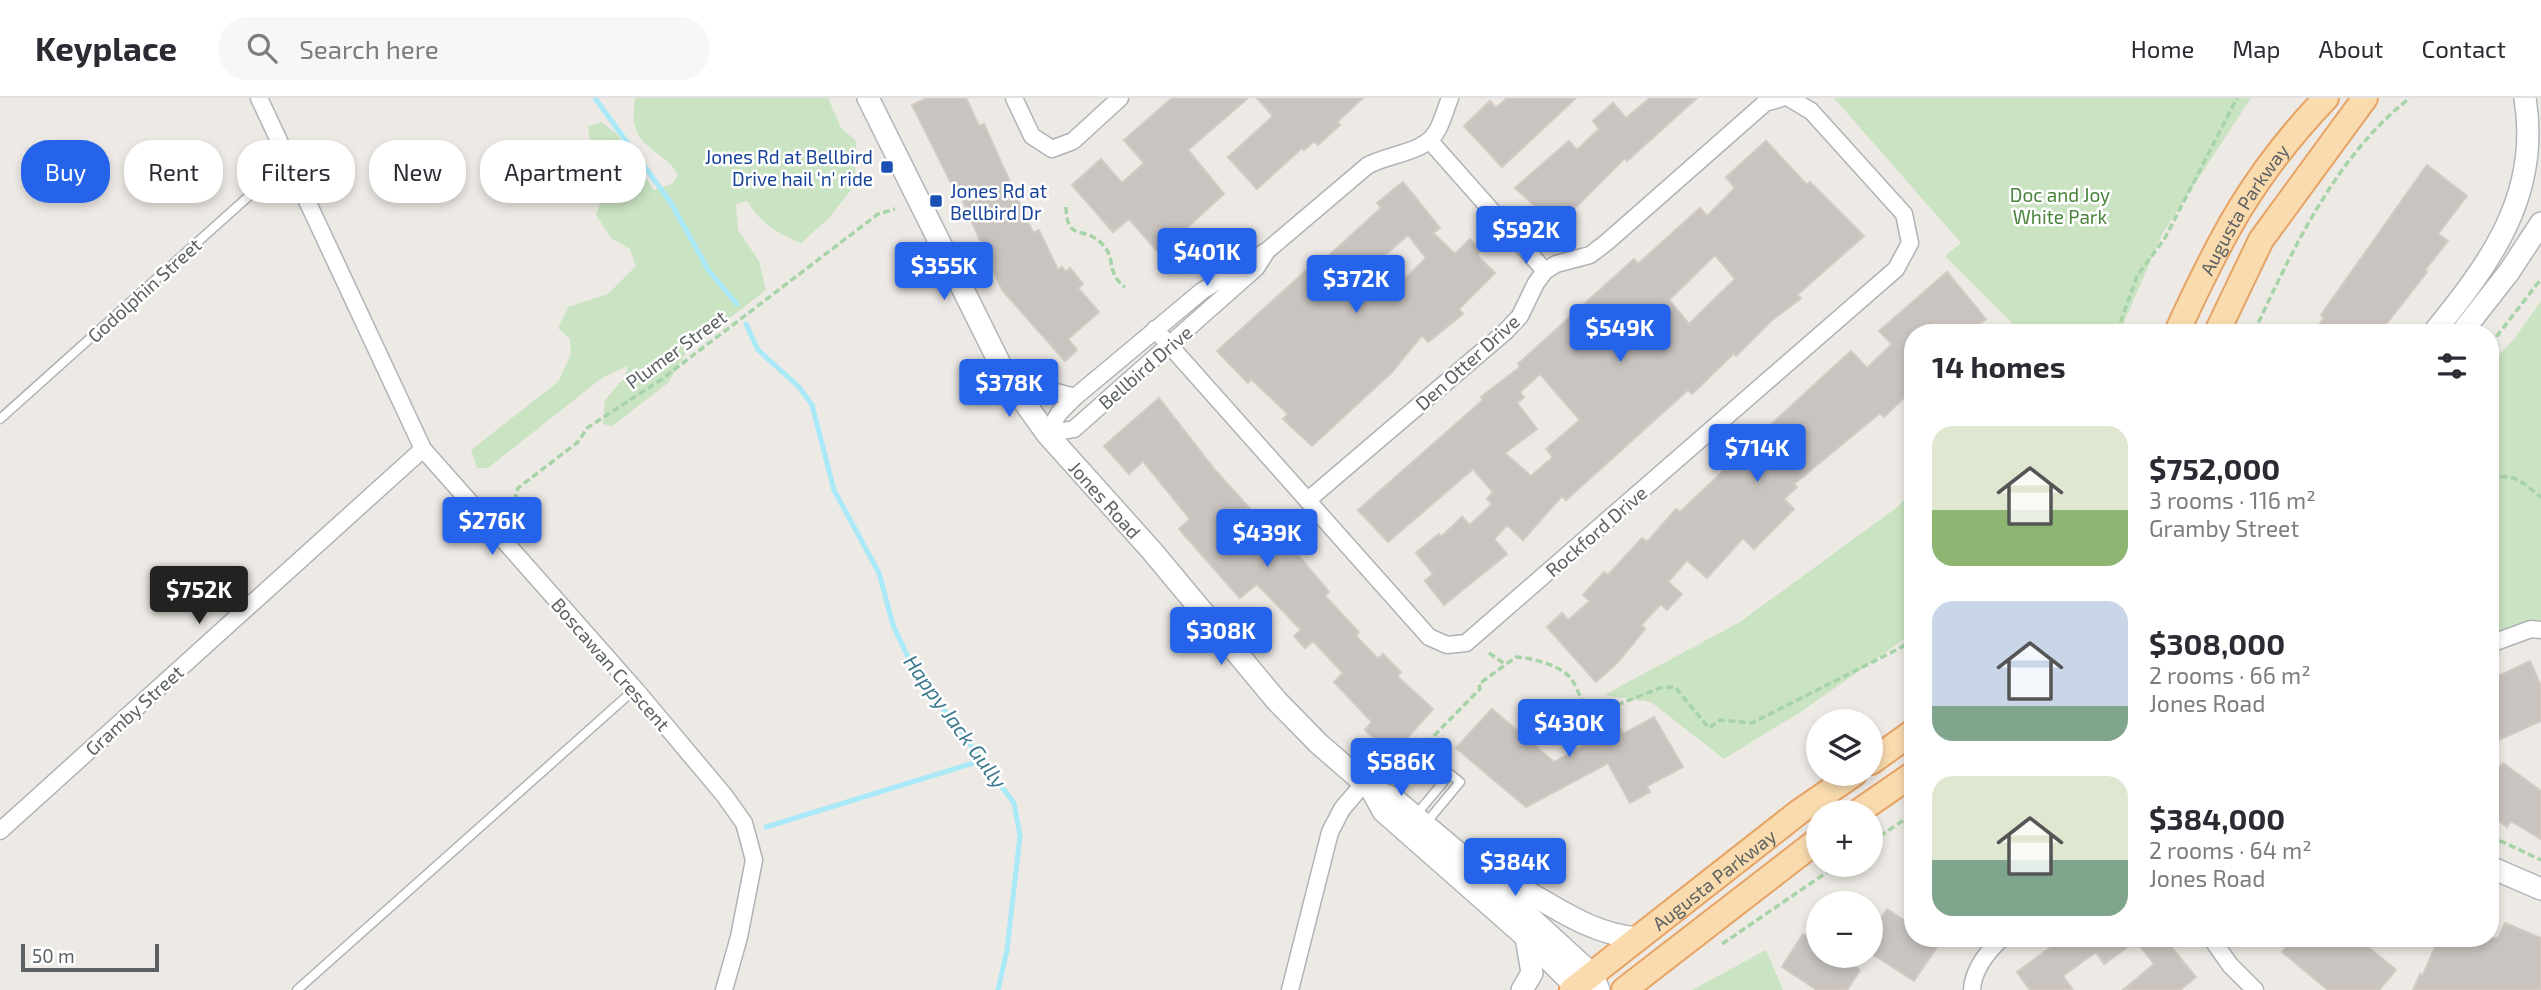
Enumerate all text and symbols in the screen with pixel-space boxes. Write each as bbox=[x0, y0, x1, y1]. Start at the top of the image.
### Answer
search box bbox=[219, 17, 709, 80]
text: Keyplace bbox=[35, 28, 177, 68]
icon: search bbox=[243, 29, 281, 67]
text: Search here bbox=[299, 33, 439, 64]
text: Home bbox=[2131, 34, 2194, 63]
text: Map bbox=[2232, 34, 2280, 63]
text: About bbox=[2318, 34, 2384, 63]
text: Contact bbox=[2422, 34, 2506, 63]
street label: Augusta Parkway bbox=[2194, 139, 2293, 279]
chip: Buy bbox=[21, 140, 110, 203]
chip: Rent bbox=[124, 140, 223, 203]
chip: Filters bbox=[237, 140, 355, 203]
chip: New bbox=[369, 140, 466, 203]
chip: Apartment bbox=[480, 140, 646, 203]
place label: Jones Rd at Bellbird Drive hail 'n' ride bbox=[705, 145, 873, 190]
marker: Jones Rd at Bellbird Drive hail 'n' ride bbox=[879, 159, 895, 175]
place label: Jones Rd at Bellbird Dr bbox=[950, 179, 1047, 224]
park label: Doc and Joy White Park bbox=[2010, 183, 2110, 228]
marker: Jones Rd at Bellbird Dr bbox=[928, 193, 944, 209]
pin: $592K bbox=[1477, 206, 1575, 266]
text: $592K bbox=[1492, 215, 1560, 243]
pin: $401K bbox=[1158, 228, 1256, 288]
street label: Godolphin Street bbox=[82, 233, 206, 347]
text: $401K bbox=[1173, 237, 1241, 265]
pin: $355K bbox=[895, 242, 993, 302]
text: $355K bbox=[911, 251, 977, 279]
pin: $372K bbox=[1307, 256, 1405, 315]
text: $372K bbox=[1323, 264, 1389, 292]
pin: $549K bbox=[1571, 304, 1669, 364]
street label: Plumer Street bbox=[621, 305, 731, 393]
street label: Den Otter Drive bbox=[1410, 309, 1524, 415]
text: $549K bbox=[1586, 313, 1654, 341]
street label: Bellbird Drive bbox=[1093, 320, 1197, 414]
icon: filters bbox=[2433, 347, 2471, 385]
text: 14 homes bbox=[1932, 348, 2066, 384]
pin: $378K bbox=[960, 360, 1058, 419]
text: $378K bbox=[975, 368, 1043, 396]
pin: $714K bbox=[1708, 424, 1806, 484]
text: $714K bbox=[1725, 433, 1789, 461]
text: $752,000 bbox=[2149, 450, 2280, 486]
icon: home bbox=[1988, 454, 2072, 538]
street label: Jones Road bbox=[1065, 456, 1146, 543]
street label: Rockford Drive bbox=[1541, 481, 1651, 581]
text: 3 rooms · 116 m² bbox=[2149, 486, 2316, 514]
pin: $276K bbox=[443, 498, 541, 557]
text: $276K bbox=[459, 506, 526, 534]
pin: $439K bbox=[1218, 510, 1316, 569]
text: Gramby Street bbox=[2149, 514, 2299, 542]
text: $439K bbox=[1232, 518, 1302, 546]
pin: $752K bbox=[150, 566, 248, 626]
text: $752K bbox=[166, 575, 232, 603]
street label: Boscawan Crescent bbox=[547, 593, 675, 735]
pin: $308K bbox=[1172, 608, 1270, 667]
text: $308K bbox=[1186, 616, 1256, 644]
text: $308,000 bbox=[2149, 625, 2285, 661]
icon: home bbox=[1988, 629, 2072, 713]
water label: Happy Jack Gully bbox=[898, 649, 1013, 793]
street label: Gramby Street bbox=[80, 660, 188, 760]
text: 2 rooms · 66 m² bbox=[2149, 661, 2311, 689]
text: Jones Road bbox=[2149, 689, 2265, 717]
pin: $430K bbox=[1520, 700, 1618, 759]
text: $430K bbox=[1534, 708, 1604, 736]
map controls bbox=[1806, 709, 1883, 968]
button: layers bbox=[1806, 709, 1883, 786]
pin: $586K bbox=[1352, 738, 1450, 798]
text: $586K bbox=[1367, 747, 1435, 775]
button: + bbox=[1806, 800, 1883, 877]
text: $384,000 bbox=[2149, 800, 2285, 836]
icon: home bbox=[1988, 804, 2072, 888]
street label: Augusta Parkway bbox=[1647, 823, 1780, 934]
text: 2 rooms · 64 m² bbox=[2149, 836, 2312, 864]
pin: $384K bbox=[1466, 838, 1564, 898]
text: $384K bbox=[1480, 847, 1550, 875]
text: Jones Road bbox=[2149, 864, 2265, 892]
button: − bbox=[1806, 891, 1883, 968]
scale bar bbox=[21, 941, 159, 973]
text: 50 m bbox=[32, 944, 75, 967]

